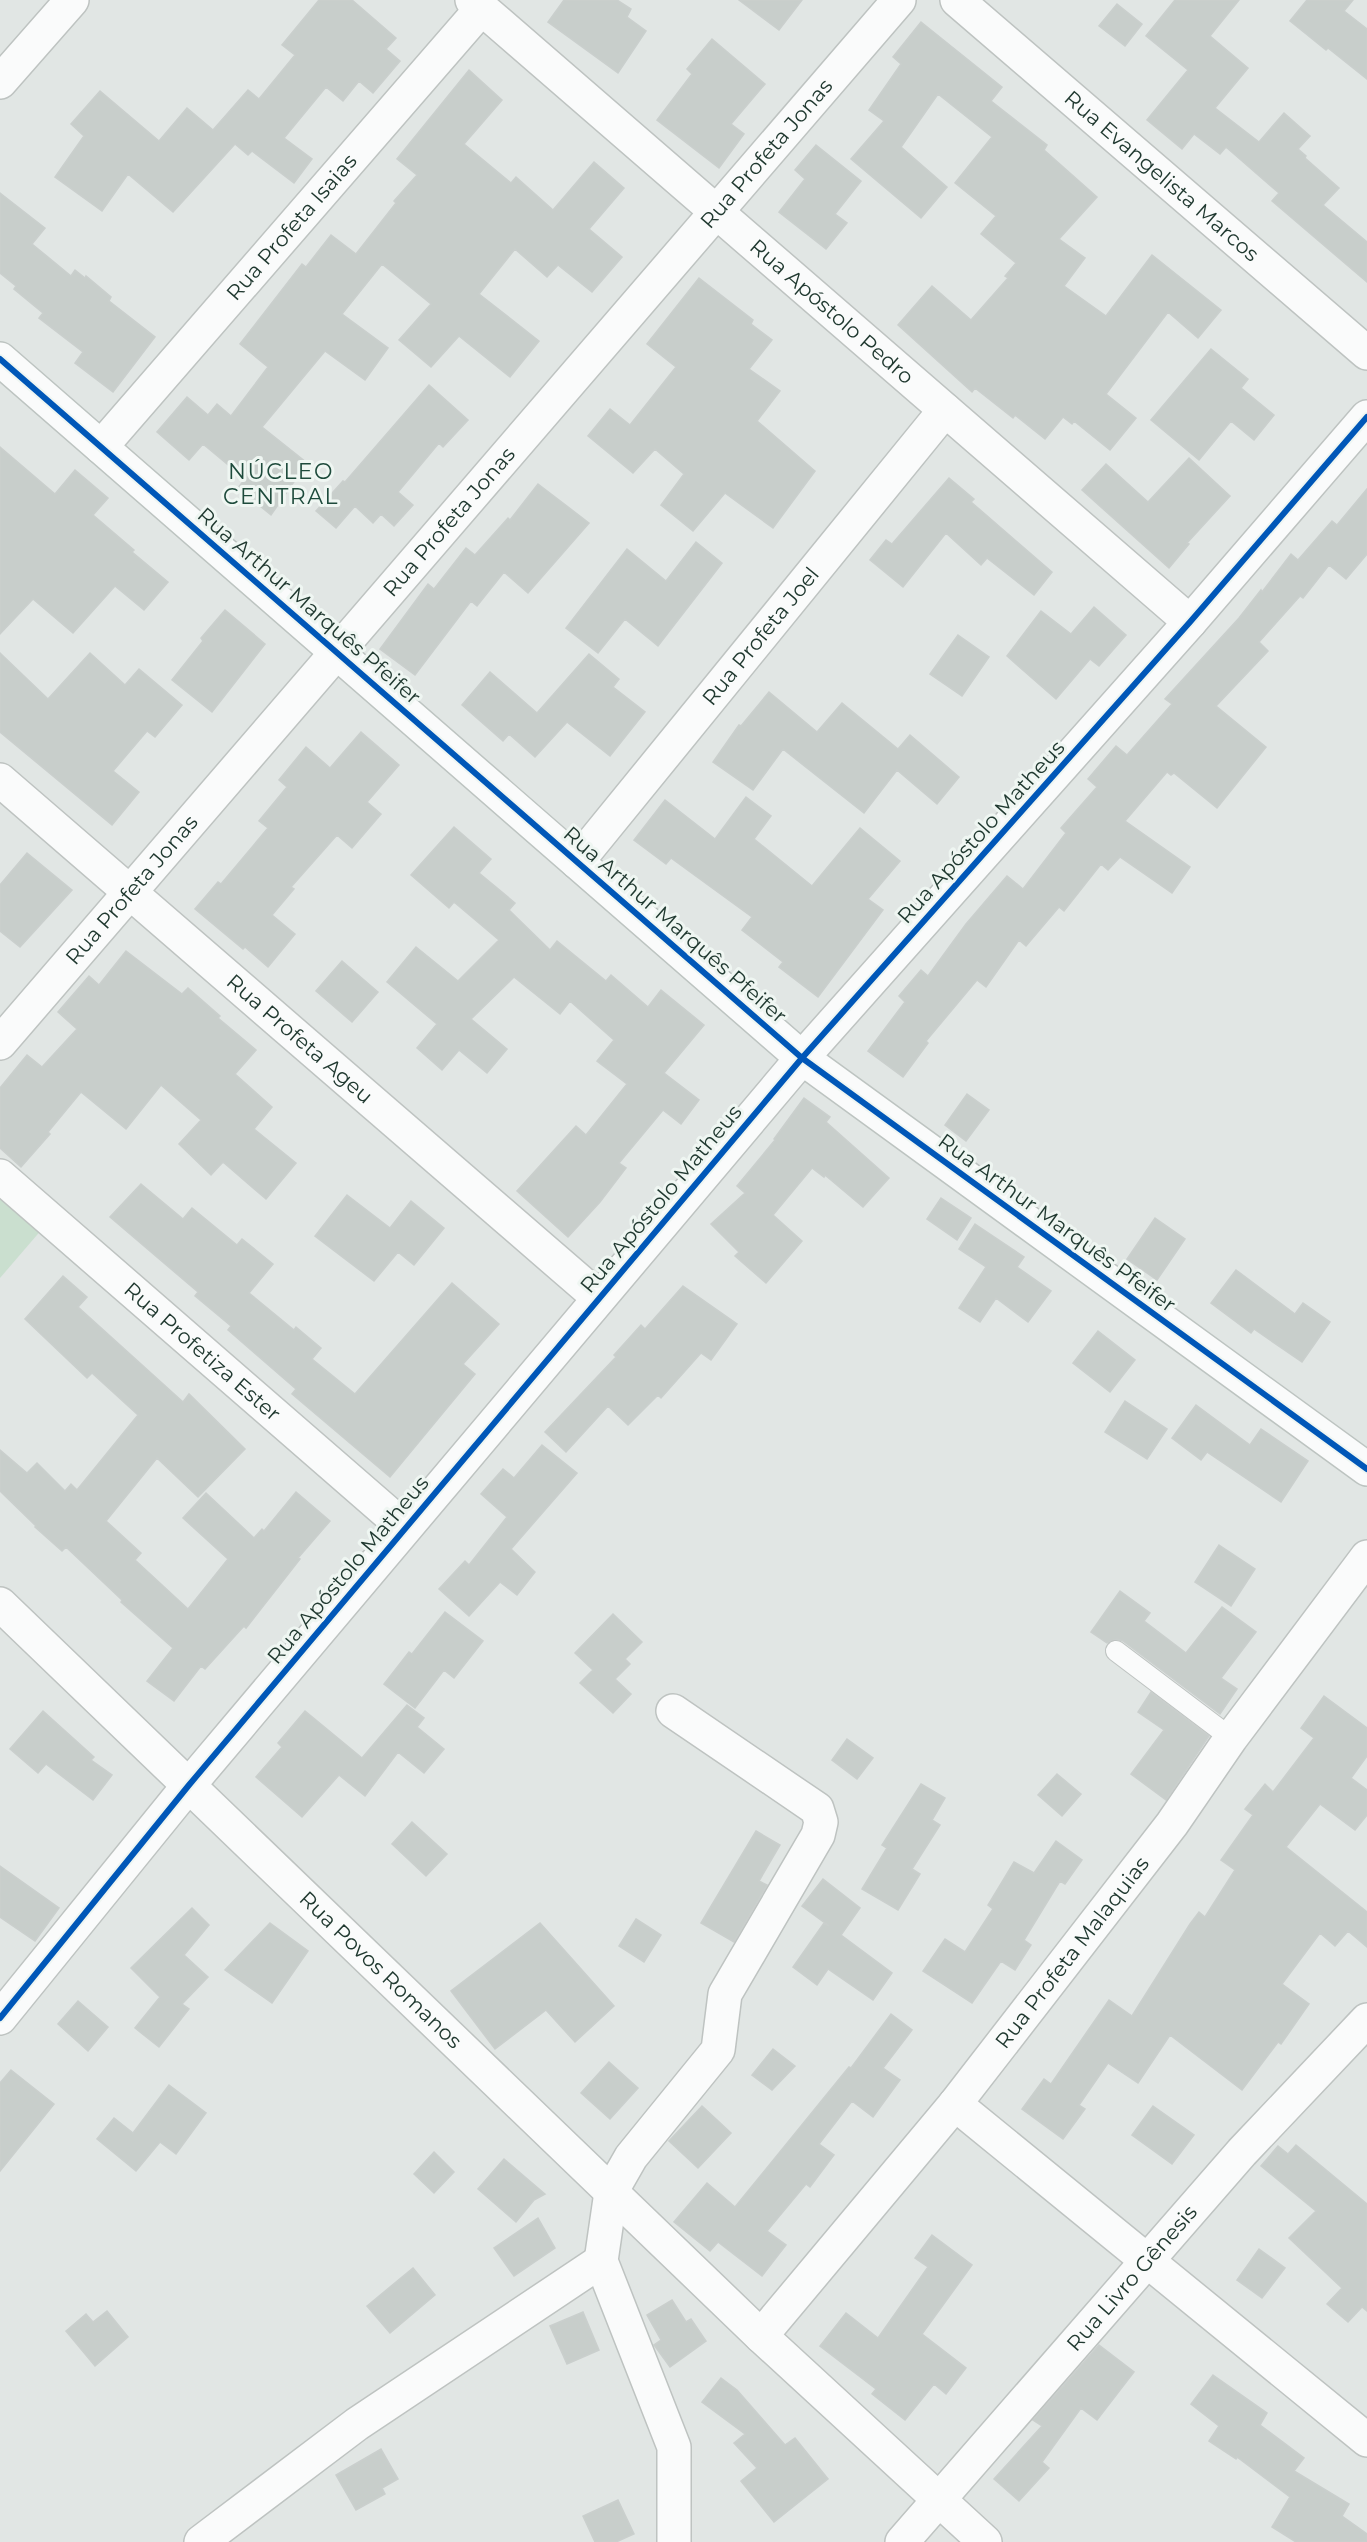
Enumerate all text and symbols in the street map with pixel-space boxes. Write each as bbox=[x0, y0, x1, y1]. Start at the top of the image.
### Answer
street label: Rua Profeta Jonas bbox=[695, 74, 837, 233]
street label: Rua Evangelista Marcos bbox=[1059, 85, 1264, 266]
street label: Rua Profeta Isaias bbox=[221, 148, 362, 305]
street label: Rua Apóstolo Pedro bbox=[745, 234, 919, 389]
street label: Rua Profeta Jonas bbox=[378, 442, 520, 601]
district label: NÚCLEO CENTRAL bbox=[223, 458, 339, 510]
street label: Rua Arthur Marquês Pfeifer bbox=[193, 502, 426, 709]
street label: Rua Profeta Joel bbox=[697, 562, 824, 710]
street label: Rua Apóstolo Matheus bbox=[892, 735, 1069, 928]
street label: Rua Profeta Jonas bbox=[60, 810, 203, 970]
street label: Rua Arthur Marquês Pfeifer bbox=[559, 821, 792, 1028]
street label: Rua Profeta Ageu bbox=[222, 969, 378, 1109]
street label: Rua Apóstolo Matheus bbox=[575, 1100, 747, 1298]
street label: Rua Arthur Marquês Pfeifer bbox=[934, 1128, 1181, 1317]
street label: Rua Profetiza Ester bbox=[119, 1277, 286, 1426]
street label: Rua Apóstolo Matheus bbox=[262, 1471, 434, 1669]
street label: Rua Profeta Malaquias bbox=[990, 1851, 1154, 2053]
street label: Rua Povos Romanos bbox=[295, 1886, 467, 2053]
street label: Rua Livro Gênesis bbox=[1061, 2200, 1202, 2356]

